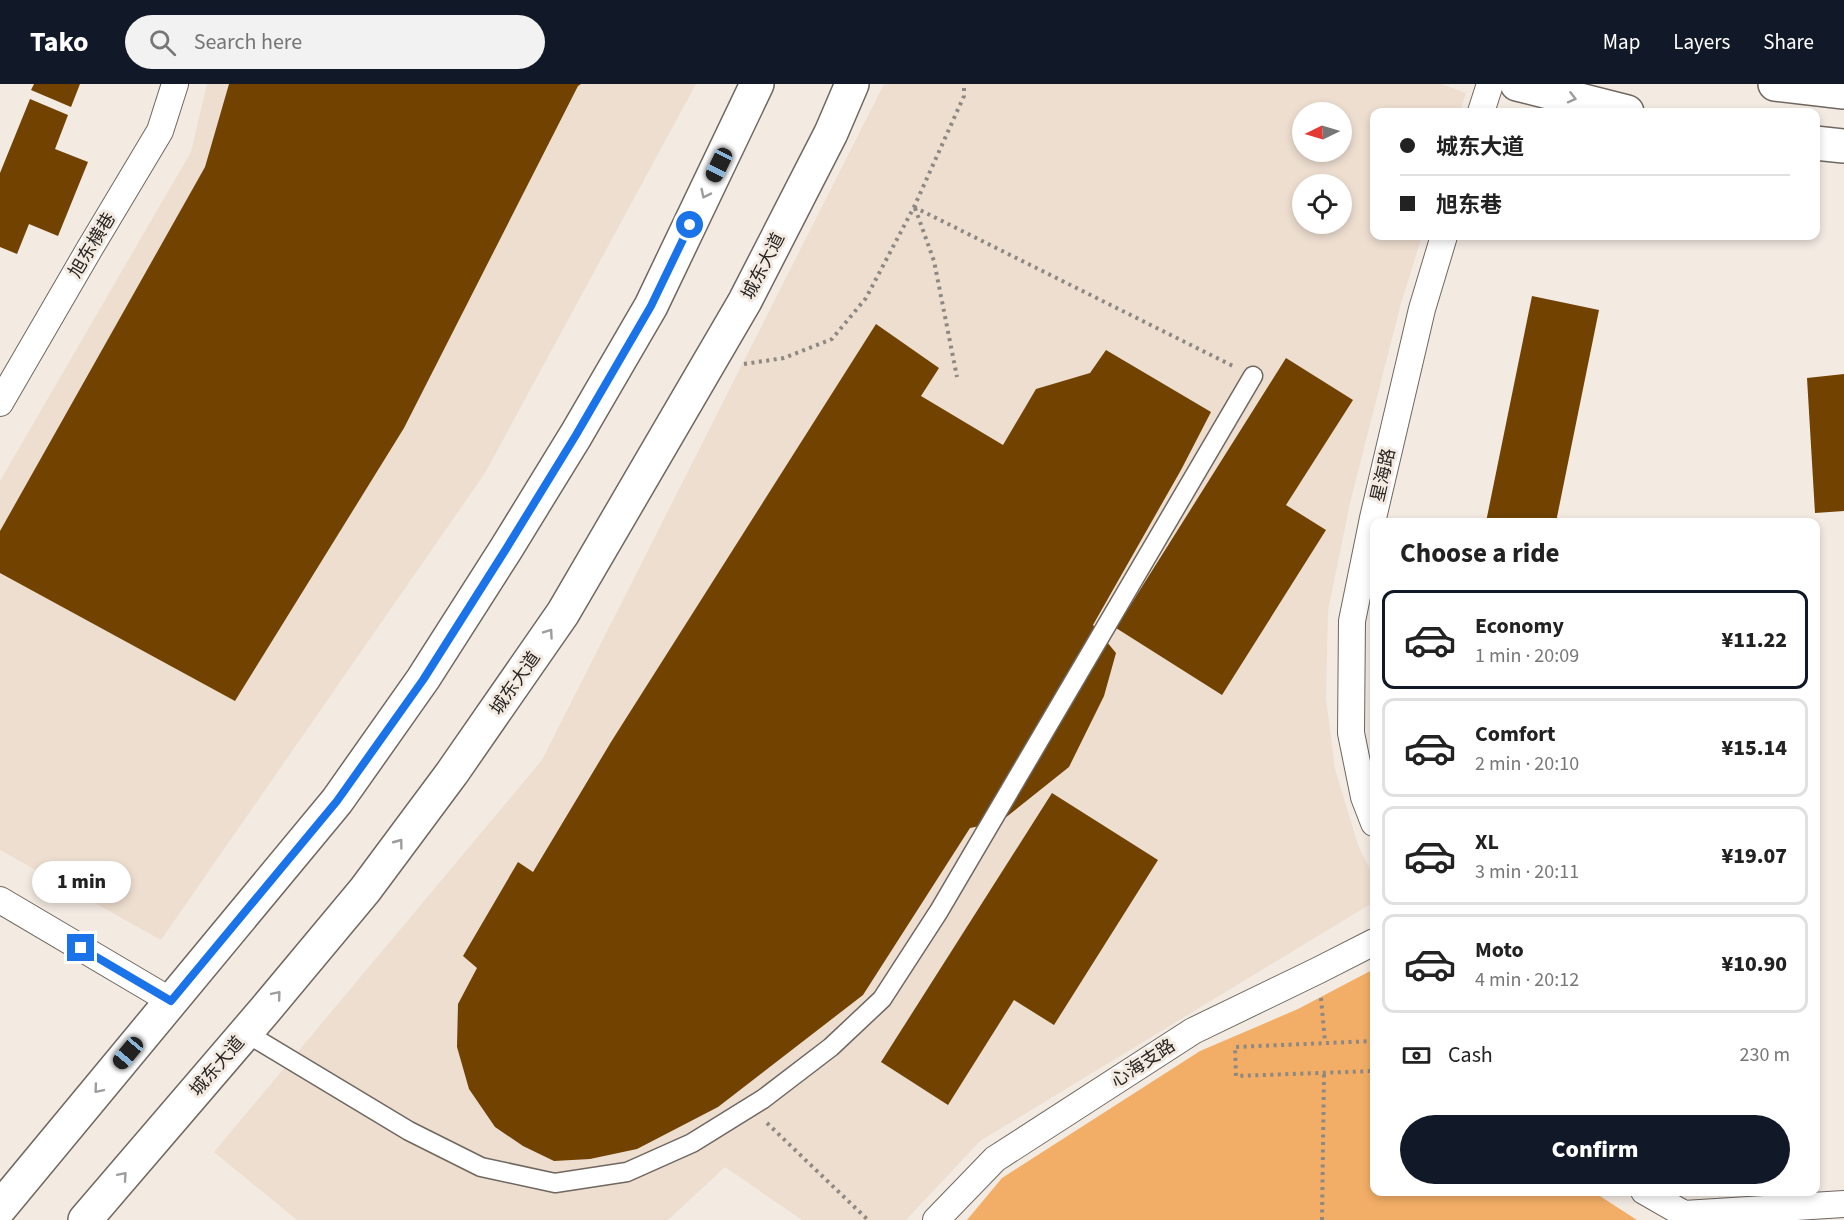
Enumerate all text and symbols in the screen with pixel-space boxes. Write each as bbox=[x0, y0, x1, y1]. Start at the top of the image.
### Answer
search box bbox=[125, 15, 545, 69]
text: Tako bbox=[30, 22, 89, 62]
icon: search bbox=[146, 26, 179, 59]
text: Search here bbox=[194, 26, 302, 58]
text: Map bbox=[1603, 27, 1640, 57]
text: Layers bbox=[1673, 27, 1730, 57]
text: Share bbox=[1763, 27, 1814, 57]
one-way arrow bbox=[1567, 91, 1577, 104]
north arrow bbox=[1292, 102, 1352, 162]
map controls bbox=[1292, 102, 1352, 234]
text: 城东大道 bbox=[1436, 131, 1524, 163]
car bbox=[703, 145, 735, 185]
button: locate bbox=[1292, 174, 1352, 234]
one-way arrow bbox=[701, 187, 712, 198]
text: 旭东巷 bbox=[1436, 189, 1502, 221]
street label: 旭东横巷 bbox=[63, 208, 122, 283]
route start bbox=[676, 211, 703, 238]
street label: 城东大道 bbox=[736, 228, 791, 304]
street label: 星海路 bbox=[1365, 446, 1402, 504]
text: Choose a ride bbox=[1400, 534, 1560, 573]
text: Economy bbox=[1475, 610, 1564, 642]
icon: car bbox=[1403, 613, 1457, 667]
text: ¥11.22 bbox=[1721, 624, 1787, 656]
one-way arrow bbox=[542, 629, 553, 640]
text: 1 min · 20:09 bbox=[1475, 642, 1579, 670]
street label: 城东大道 bbox=[485, 647, 546, 720]
text: Comfort bbox=[1475, 718, 1556, 750]
icon: car bbox=[1403, 721, 1457, 775]
text: ¥15.14 bbox=[1721, 732, 1787, 764]
text: 2 min · 20:10 bbox=[1475, 750, 1579, 778]
text: XL bbox=[1475, 826, 1499, 858]
icon: car bbox=[1403, 829, 1457, 883]
one-way arrow bbox=[392, 839, 403, 850]
text: ¥19.07 bbox=[1721, 840, 1787, 872]
text: 3 min · 20:11 bbox=[1475, 858, 1579, 886]
callout: 1 min bbox=[32, 861, 130, 903]
text: 1 min bbox=[57, 868, 106, 896]
route end bbox=[67, 934, 94, 961]
text: Moto bbox=[1475, 934, 1524, 966]
icon: car bbox=[1403, 937, 1457, 991]
text: ¥10.90 bbox=[1721, 948, 1787, 980]
text: 4 min · 20:12 bbox=[1475, 966, 1579, 994]
one-way arrow bbox=[270, 991, 281, 1002]
street label: 城东大道 bbox=[184, 1031, 250, 1102]
car bbox=[110, 1033, 146, 1073]
street label: 心海支路 bbox=[1106, 1033, 1180, 1094]
icon: cash bbox=[1400, 1039, 1433, 1072]
text: Cash bbox=[1448, 1039, 1493, 1071]
text: 230 m bbox=[1740, 1041, 1790, 1069]
one-way arrow bbox=[95, 1082, 106, 1093]
button: Confirm bbox=[1400, 1115, 1790, 1184]
one-way arrow bbox=[116, 1172, 127, 1183]

